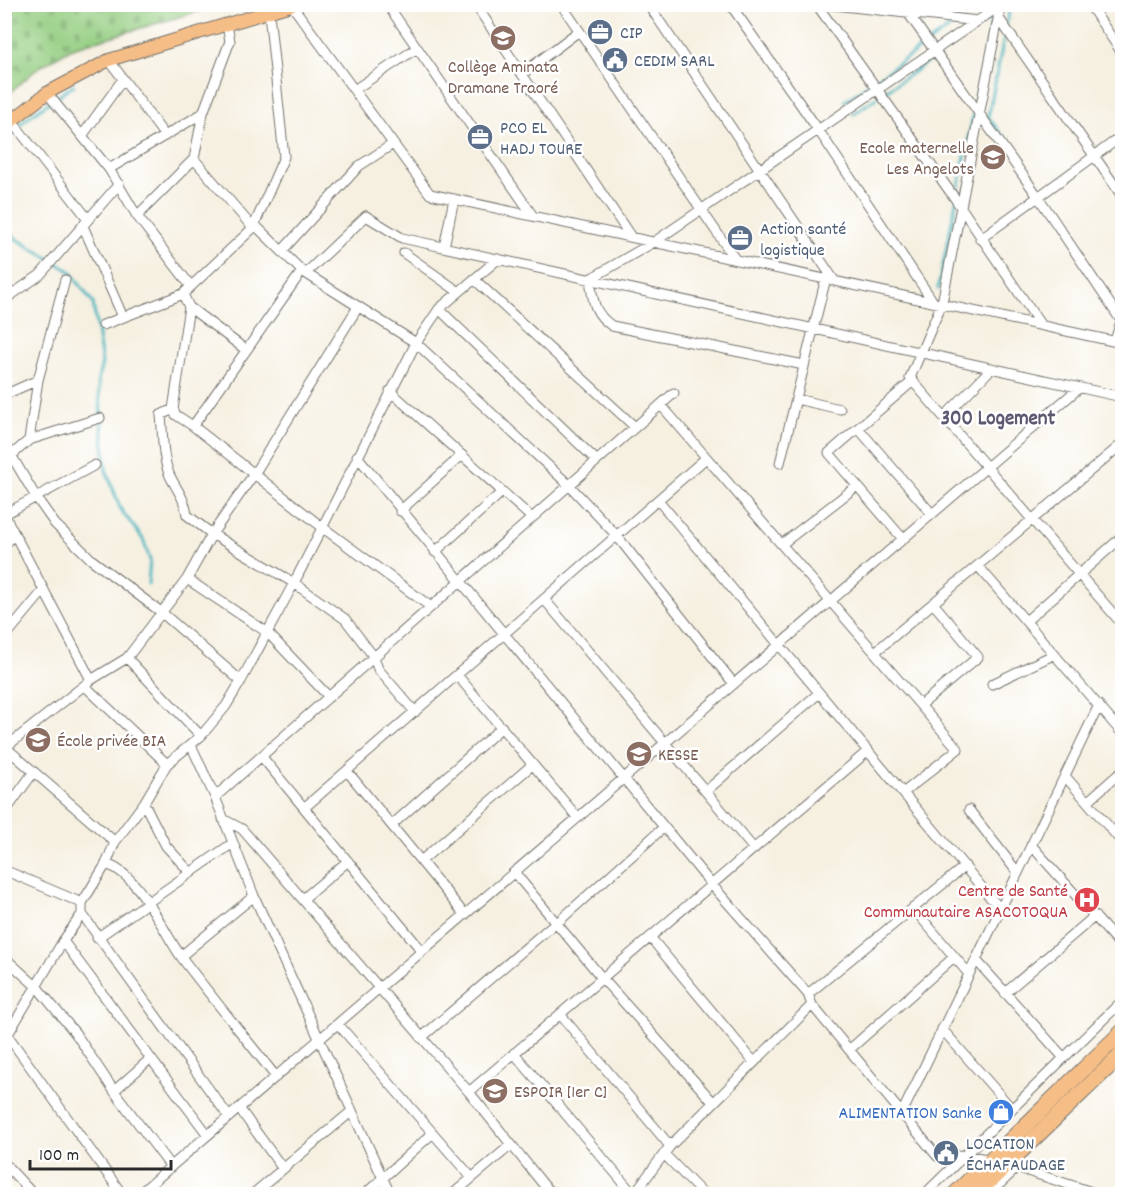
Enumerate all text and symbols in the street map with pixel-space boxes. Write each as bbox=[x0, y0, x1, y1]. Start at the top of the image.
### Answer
office icon: CIP bbox=[585, 17, 615, 47]
place label: CIP bbox=[620, 22, 643, 47]
school or university icon: Collège Aminata Dramane Traoré bbox=[488, 23, 518, 53]
public building icon: CEDIM SARL bbox=[600, 45, 630, 75]
place label: CEDIM SARL bbox=[634, 50, 715, 75]
place label: Collège Aminata Dramane Traoré bbox=[448, 56, 559, 102]
place label: PCO EL HADJ TOURE bbox=[500, 117, 582, 163]
office icon: PCO EL HADJ TOURE bbox=[465, 122, 495, 152]
place label: Ecole maternelle Les Angelots bbox=[859, 137, 974, 183]
school or university icon: Ecole maternelle Les Angelots bbox=[978, 142, 1008, 172]
place label: Action santé logistique bbox=[760, 218, 846, 264]
office icon: Action santé logistique bbox=[725, 223, 755, 253]
district label: 300 Logement bbox=[941, 405, 1056, 435]
school or university icon: École privée BIA bbox=[23, 725, 53, 755]
place label: École privée BIA bbox=[57, 730, 166, 755]
school or university icon: KESSE bbox=[624, 739, 654, 769]
place label: KESSE bbox=[658, 744, 699, 769]
place label: Centre de Santé Communautaire ASACOTOQUA bbox=[864, 880, 1068, 926]
hospital icon: Centre de Santé Communautaire ASACOTOQUA bbox=[1072, 885, 1102, 915]
school or university icon: ESPOIR [1er C] bbox=[480, 1076, 510, 1106]
place label: ESPOIR [1er C] bbox=[514, 1081, 607, 1106]
shop icon: ALIMENTATION Sanke bbox=[986, 1097, 1016, 1127]
place label: ALIMENTATION Sanke bbox=[838, 1102, 982, 1127]
scale bar bbox=[30, 1133, 171, 1171]
place label: LOCATION ÉCHAFAUDAGE bbox=[966, 1133, 1065, 1179]
public building icon: LOCATION ÉCHAFAUDAGE bbox=[931, 1138, 961, 1168]
text: 100 m bbox=[39, 1144, 79, 1169]

